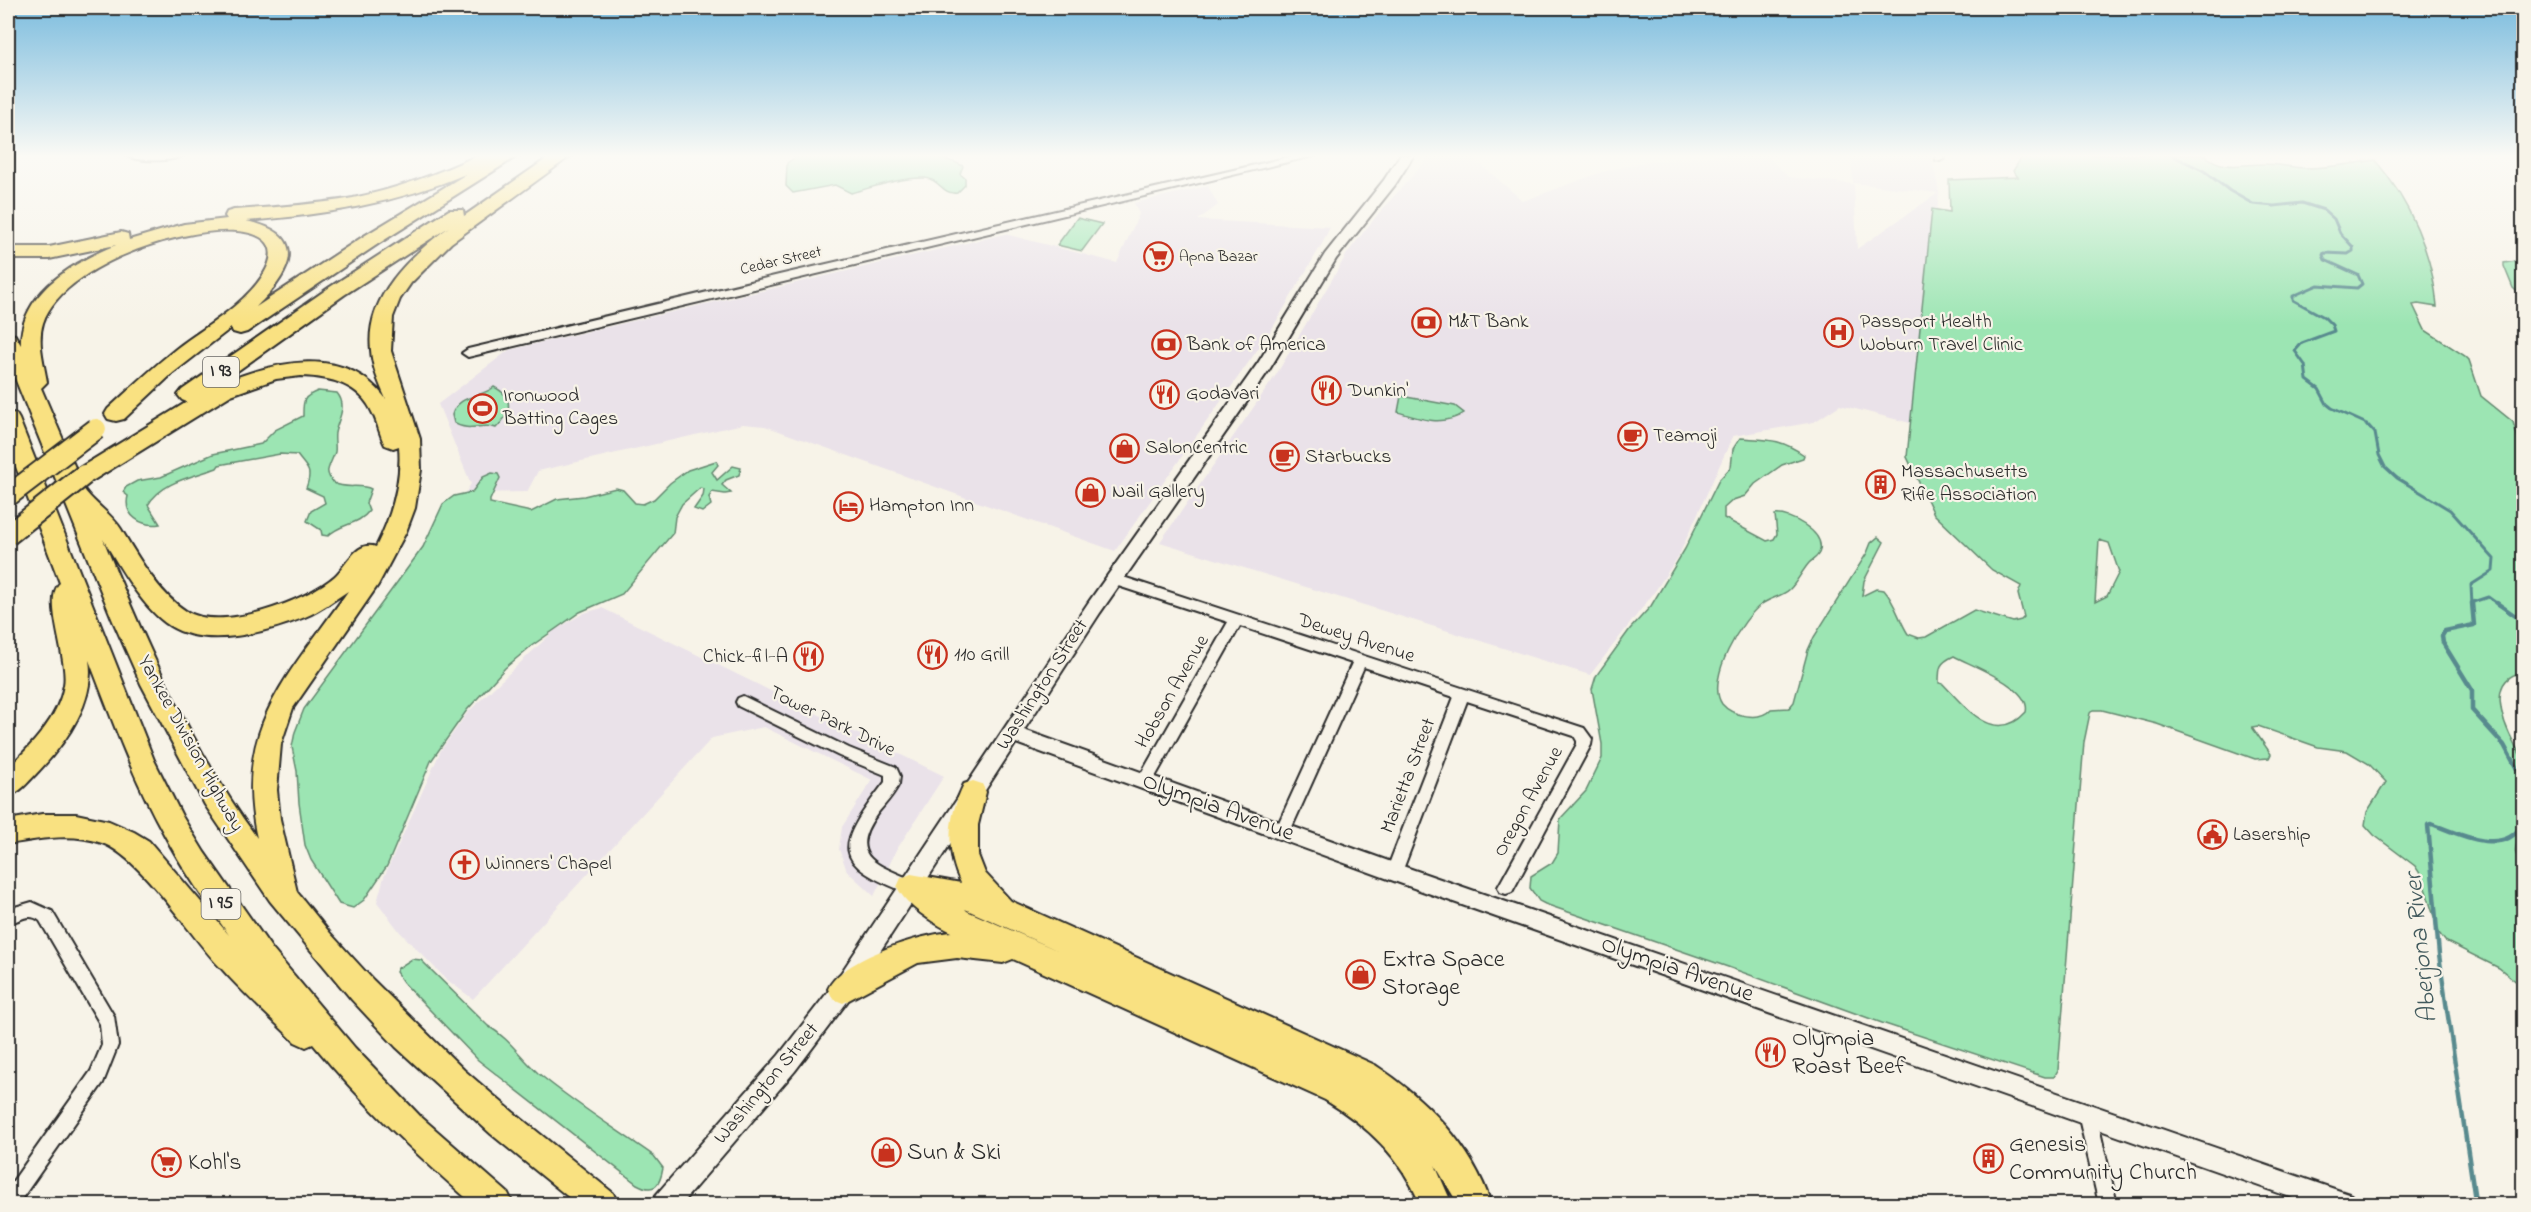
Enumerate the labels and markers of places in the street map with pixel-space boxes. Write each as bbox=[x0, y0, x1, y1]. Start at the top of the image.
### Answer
supermarket icon: Apna Bazar bbox=[1142, 241, 1174, 273]
place label: Apna Bazar bbox=[1179, 245, 1258, 269]
bank icon: M&T Bank bbox=[1411, 306, 1443, 338]
place label: M&T Bank bbox=[1448, 308, 1529, 337]
place label: Passport Health Woburn Travel Clinic bbox=[1860, 308, 2023, 360]
hospital icon: Passport Health Woburn Travel Clinic bbox=[1823, 317, 1855, 349]
bank icon: Bank of America bbox=[1150, 329, 1182, 361]
place label: Bank of America bbox=[1186, 331, 1326, 360]
restaurant icon: Dunkin' bbox=[1311, 375, 1343, 407]
place label: Dunkin' bbox=[1347, 377, 1408, 406]
restaurant icon: Godavari bbox=[1149, 378, 1181, 410]
place label: Godavari bbox=[1186, 380, 1259, 409]
place label: Ironwood Batting Cages bbox=[502, 382, 618, 435]
sports icon: Ironwood Batting Cages bbox=[466, 392, 498, 424]
cafe icon: Teamoji bbox=[1616, 420, 1648, 452]
place label: Teamoji bbox=[1653, 422, 1717, 451]
shop icon: SalonCentric bbox=[1108, 432, 1140, 464]
place label: SalonCentric bbox=[1145, 434, 1248, 463]
cafe icon: Starbucks bbox=[1268, 441, 1300, 473]
place label: Starbucks bbox=[1305, 443, 1391, 472]
place label: Massachusetts Rifle Association bbox=[1901, 458, 2037, 510]
building icon: Massachusetts Rifle Association bbox=[1864, 468, 1896, 500]
shop icon: Nail Gallery bbox=[1075, 476, 1107, 508]
place label: Nail Gallery bbox=[1112, 478, 1205, 507]
hotel icon: Hampton Inn bbox=[832, 490, 864, 522]
place label: Hampton Inn bbox=[869, 492, 974, 521]
restaurant icon: 110 Grill bbox=[917, 639, 949, 671]
restaurant icon: Chick-fil-A bbox=[793, 641, 825, 673]
place label: 110 Grill bbox=[954, 641, 1009, 670]
place label: Chick-fil-A bbox=[703, 643, 788, 672]
public building icon: Lasership bbox=[2196, 819, 2228, 851]
place label: Lasership bbox=[2233, 821, 2311, 850]
church icon: Winners' Chapel bbox=[448, 848, 480, 880]
place label: Winners' Chapel bbox=[485, 850, 612, 879]
place label: Extra Space Storage bbox=[1382, 943, 1505, 1006]
shop icon: Extra Space Storage bbox=[1345, 958, 1377, 990]
place label: Olympia Roast Beef bbox=[1792, 1022, 1907, 1085]
restaurant icon: Olympia Roast Beef bbox=[1755, 1037, 1787, 1069]
place label: Genesis Community Church bbox=[2009, 1128, 2197, 1192]
place label: Sun & Ski bbox=[907, 1136, 1001, 1171]
shop icon: Sun & Ski bbox=[870, 1137, 902, 1169]
building icon: Genesis Community Church bbox=[1972, 1143, 2004, 1175]
place label: Kohl's bbox=[188, 1146, 242, 1181]
supermarket icon: Kohl's bbox=[151, 1147, 183, 1179]

